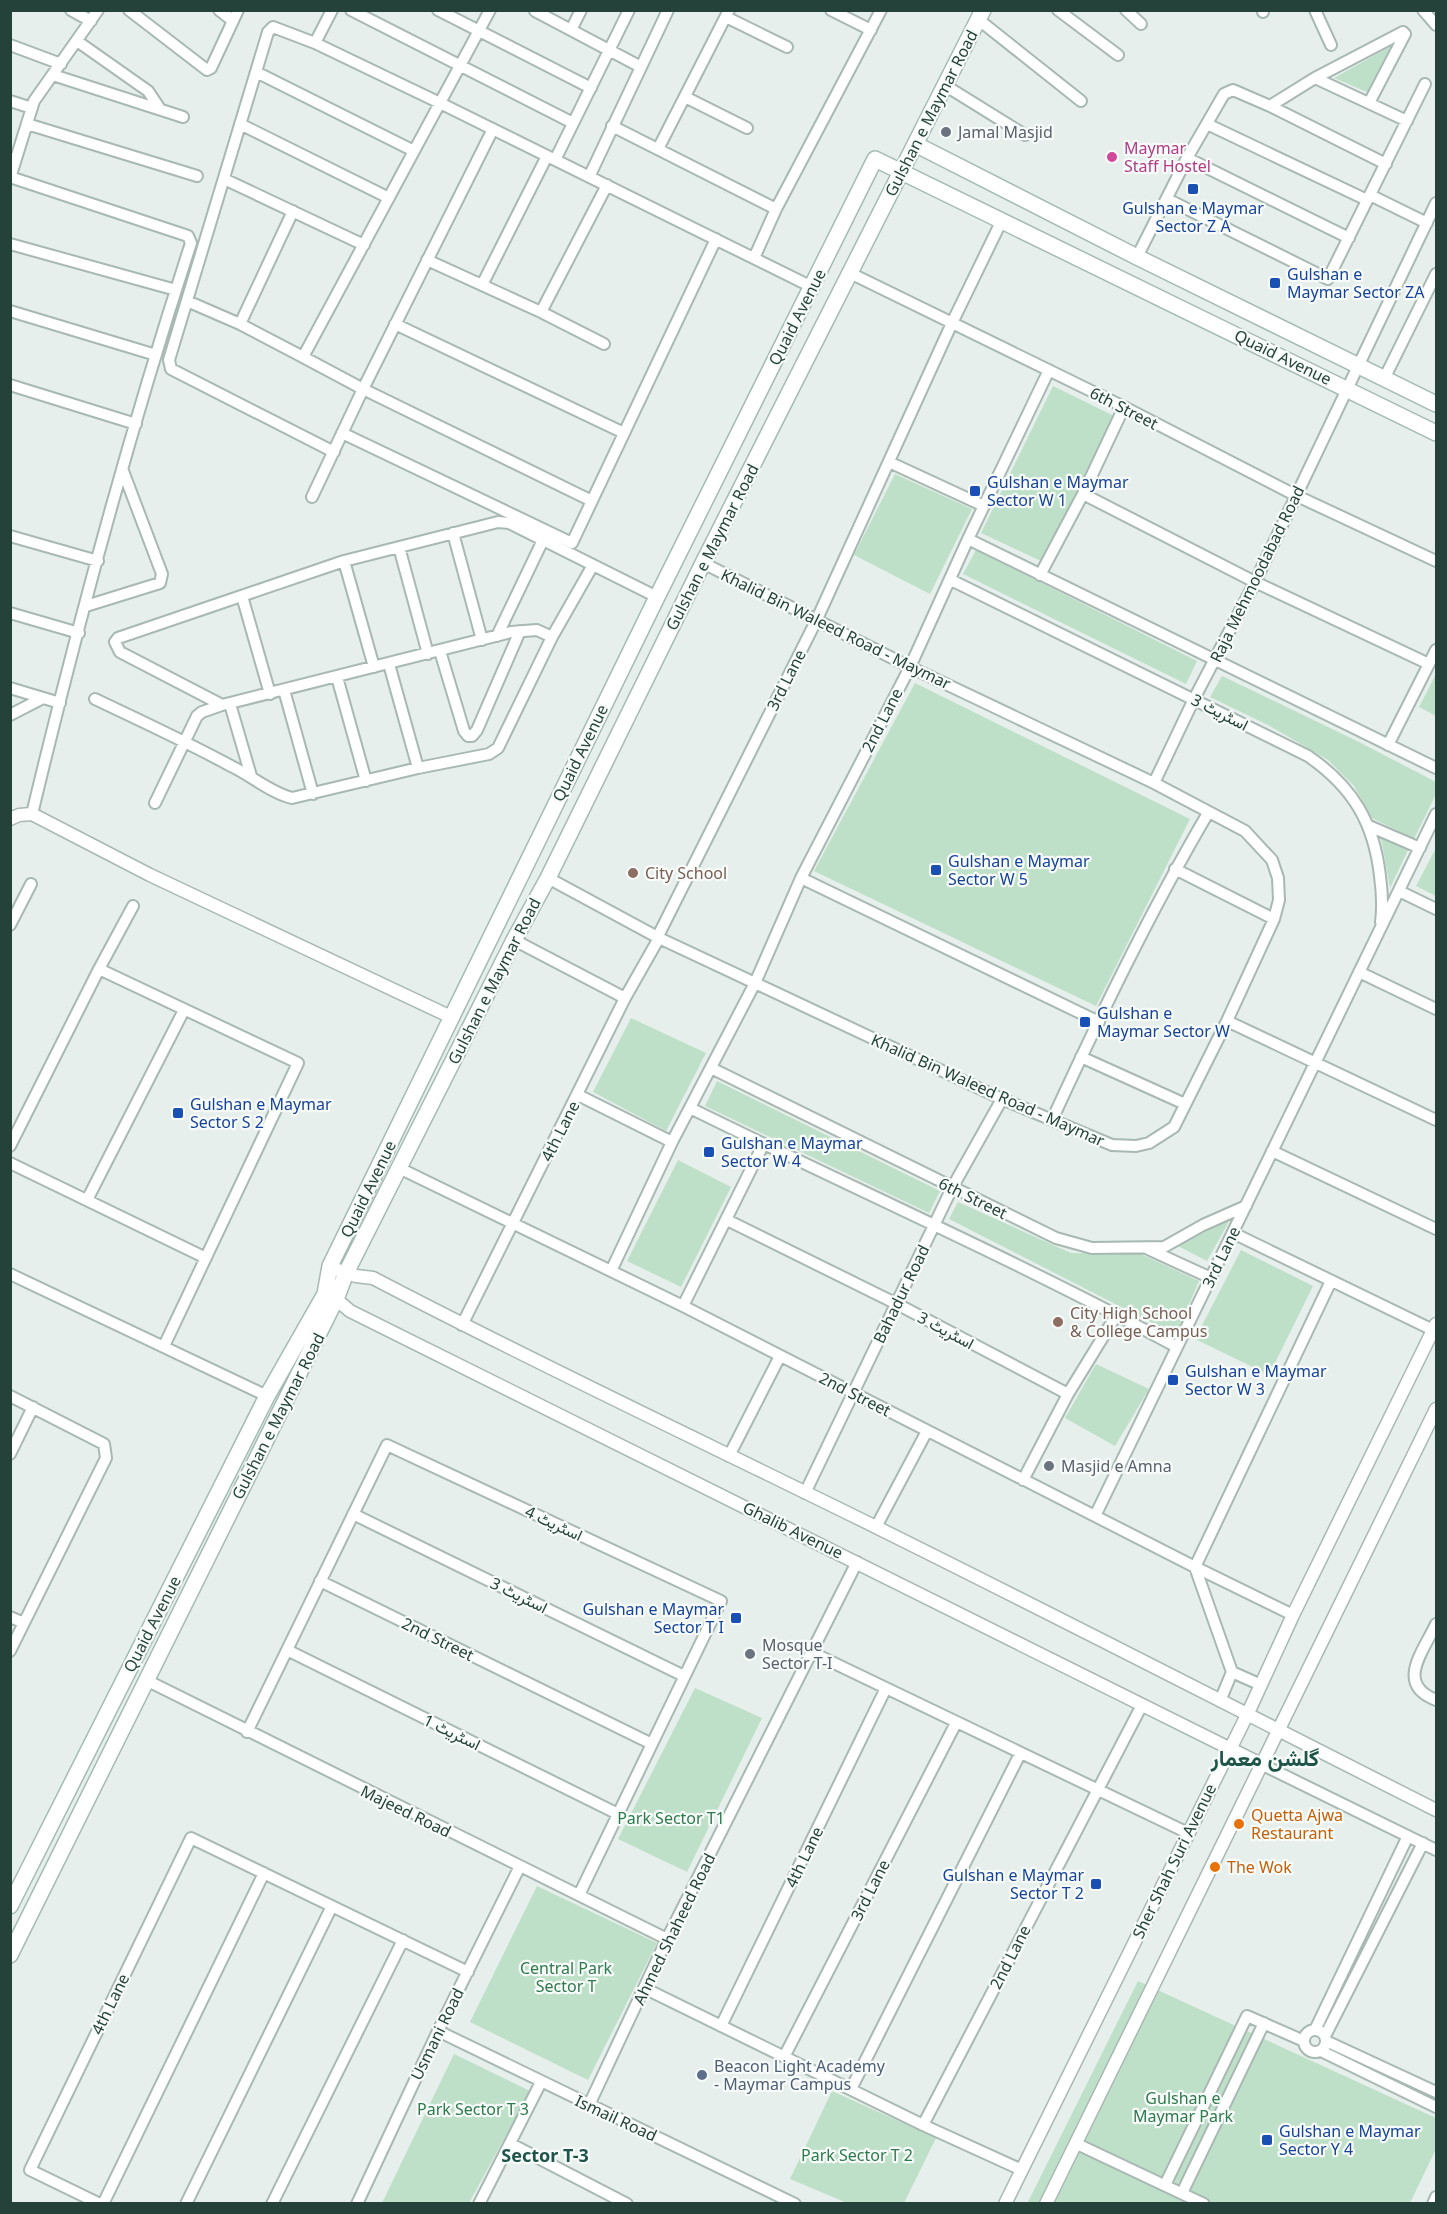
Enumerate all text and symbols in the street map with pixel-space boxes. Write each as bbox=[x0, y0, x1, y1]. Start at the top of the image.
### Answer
street label: Gulshan e Maymar Road bbox=[879, 26, 983, 200]
place label: Jamal Masjid bbox=[956, 121, 1053, 143]
marker: Jamal Masjid bbox=[939, 125, 953, 139]
place label: Maymar Staff Hostel bbox=[1124, 137, 1211, 177]
marker: Maymar Staff Hostel bbox=[1105, 150, 1119, 164]
marker: Gulshan e Maymar Sector Z A bbox=[1186, 182, 1200, 196]
place label: Gulshan e Maymar Sector Z A bbox=[1122, 197, 1264, 237]
place label: Gulshan e Maymar Sector ZA bbox=[1287, 263, 1425, 303]
street label: Quaid Avenue bbox=[763, 265, 831, 369]
marker: Gulshan e Maymar Sector ZA bbox=[1268, 276, 1282, 290]
street label: Quaid Avenue bbox=[1231, 324, 1335, 390]
street label: 6th Street bbox=[1086, 381, 1162, 435]
street label: Gulshan e Maymar Road bbox=[660, 460, 764, 634]
place label: Gulshan e Maymar Sector W 1 bbox=[987, 471, 1129, 511]
street label: Raja Mehmoodabad Road bbox=[1205, 482, 1309, 666]
marker: Gulshan e Maymar Sector W 1 bbox=[968, 484, 982, 498]
street label: Khalid Bin Waleed Road - Maymar bbox=[717, 564, 955, 695]
street label: 3rd Lane bbox=[761, 646, 811, 714]
street label: 2nd Lane bbox=[856, 684, 908, 756]
street label: اسٹریٹ 3 bbox=[1188, 688, 1252, 736]
street label: Quaid Avenue bbox=[547, 701, 613, 805]
place label: Gulshan e Maymar Sector W 5 bbox=[948, 850, 1090, 890]
place label: City School bbox=[645, 862, 727, 884]
marker: Gulshan e Maymar Sector W 5 bbox=[929, 863, 943, 877]
marker: City School bbox=[626, 866, 640, 880]
street label: Gulshan e Maymar Road bbox=[442, 894, 546, 1068]
place label: Gulshan e Maymar Sector W bbox=[1097, 1002, 1230, 1042]
marker: Gulshan e Maymar Sector W bbox=[1078, 1015, 1092, 1029]
street label: Khalid Bin Waleed Road - Maymar bbox=[868, 1028, 1109, 1152]
place label: Gulshan e Maymar Sector S 2 bbox=[190, 1093, 332, 1133]
street label: 4th Lane bbox=[535, 1097, 585, 1165]
marker: Gulshan e Maymar Sector S 2 bbox=[171, 1106, 185, 1120]
place label: Gulshan e Maymar Sector W 4 bbox=[721, 1132, 863, 1172]
street label: Quaid Avenue bbox=[335, 1137, 401, 1241]
marker: Gulshan e Maymar Sector W 4 bbox=[702, 1145, 716, 1159]
street label: 6th Street bbox=[935, 1172, 1011, 1224]
street label: 3rd Lane bbox=[1197, 1223, 1245, 1291]
street label: Bahadur Road bbox=[868, 1241, 934, 1347]
place label: City High School & College Campus bbox=[1070, 1302, 1207, 1342]
street label: اسٹریٹ 3 bbox=[914, 1306, 978, 1354]
marker: City High School & College Campus bbox=[1051, 1315, 1065, 1329]
street label: Gulshan e Maymar Road bbox=[226, 1329, 330, 1503]
place label: Gulshan e Maymar Sector W 3 bbox=[1185, 1360, 1327, 1400]
street label: 2nd Street bbox=[815, 1367, 895, 1422]
marker: Gulshan e Maymar Sector W 3 bbox=[1166, 1373, 1180, 1387]
place label: Masjid e Amna bbox=[1061, 1455, 1172, 1477]
marker: Masjid e Amna bbox=[1042, 1459, 1056, 1473]
street label: Ghalib Avenue bbox=[739, 1496, 847, 1564]
street label: اسٹریٹ 4 bbox=[522, 1500, 586, 1546]
street label: Quaid Avenue bbox=[118, 1572, 186, 1676]
street label: اسٹریٹ 3 bbox=[487, 1572, 551, 1618]
place label: Gulshan e Maymar Sector T I bbox=[582, 1598, 724, 1638]
marker: Gulshan e Maymar Sector T I bbox=[729, 1611, 743, 1625]
street label: 2nd Street bbox=[398, 1612, 478, 1666]
place label: Mosque Sector T-I bbox=[762, 1634, 833, 1674]
marker: Mosque Sector T-I bbox=[743, 1647, 757, 1661]
street label: اسٹریٹ 1 bbox=[420, 1709, 484, 1755]
district label: گلشن معمار bbox=[1210, 1742, 1319, 1772]
street label: Majeed Road bbox=[357, 1780, 455, 1842]
street label: Sher Shah Suri Avenue bbox=[1127, 1780, 1221, 1942]
place label: Quetta Ajwa Restaurant bbox=[1251, 1804, 1343, 1844]
park label: Park Sector T1 bbox=[617, 1807, 725, 1829]
marker: Quetta Ajwa Restaurant bbox=[1232, 1817, 1246, 1831]
street label: 4th Lane bbox=[780, 1823, 828, 1891]
street label: Ahmed Shaheed Road bbox=[628, 1850, 720, 2008]
street label: 3rd Lane bbox=[845, 1856, 895, 1924]
place label: The Wok bbox=[1227, 1856, 1292, 1878]
marker: The Wok bbox=[1208, 1860, 1222, 1874]
place label: Gulshan e Maymar Sector T 2 bbox=[942, 1864, 1084, 1904]
marker: Gulshan e Maymar Sector T 2 bbox=[1089, 1877, 1103, 1891]
street label: 2nd Lane bbox=[984, 1921, 1036, 1993]
park label: Central Park Sector T bbox=[520, 1957, 613, 1997]
street label: 4th Lane bbox=[86, 1970, 134, 2038]
street label: Usmani Road bbox=[405, 1984, 469, 2084]
place label: Beacon Light Academy - Maymar Campus bbox=[714, 2055, 886, 2095]
marker: Beacon Light Academy - Maymar Campus bbox=[695, 2068, 709, 2082]
park label: Gulshan e Maymar Park bbox=[1133, 2087, 1234, 2127]
street label: Ismail Road bbox=[572, 2089, 660, 2147]
park label: Park Sector T 3 bbox=[417, 2098, 529, 2120]
place label: Gulshan e Maymar Sector Y 4 bbox=[1279, 2120, 1421, 2160]
marker: Gulshan e Maymar Sector Y 4 bbox=[1260, 2133, 1274, 2147]
district label: Sector T-3 bbox=[501, 2143, 589, 2167]
park label: Park Sector T 2 bbox=[801, 2144, 913, 2166]

